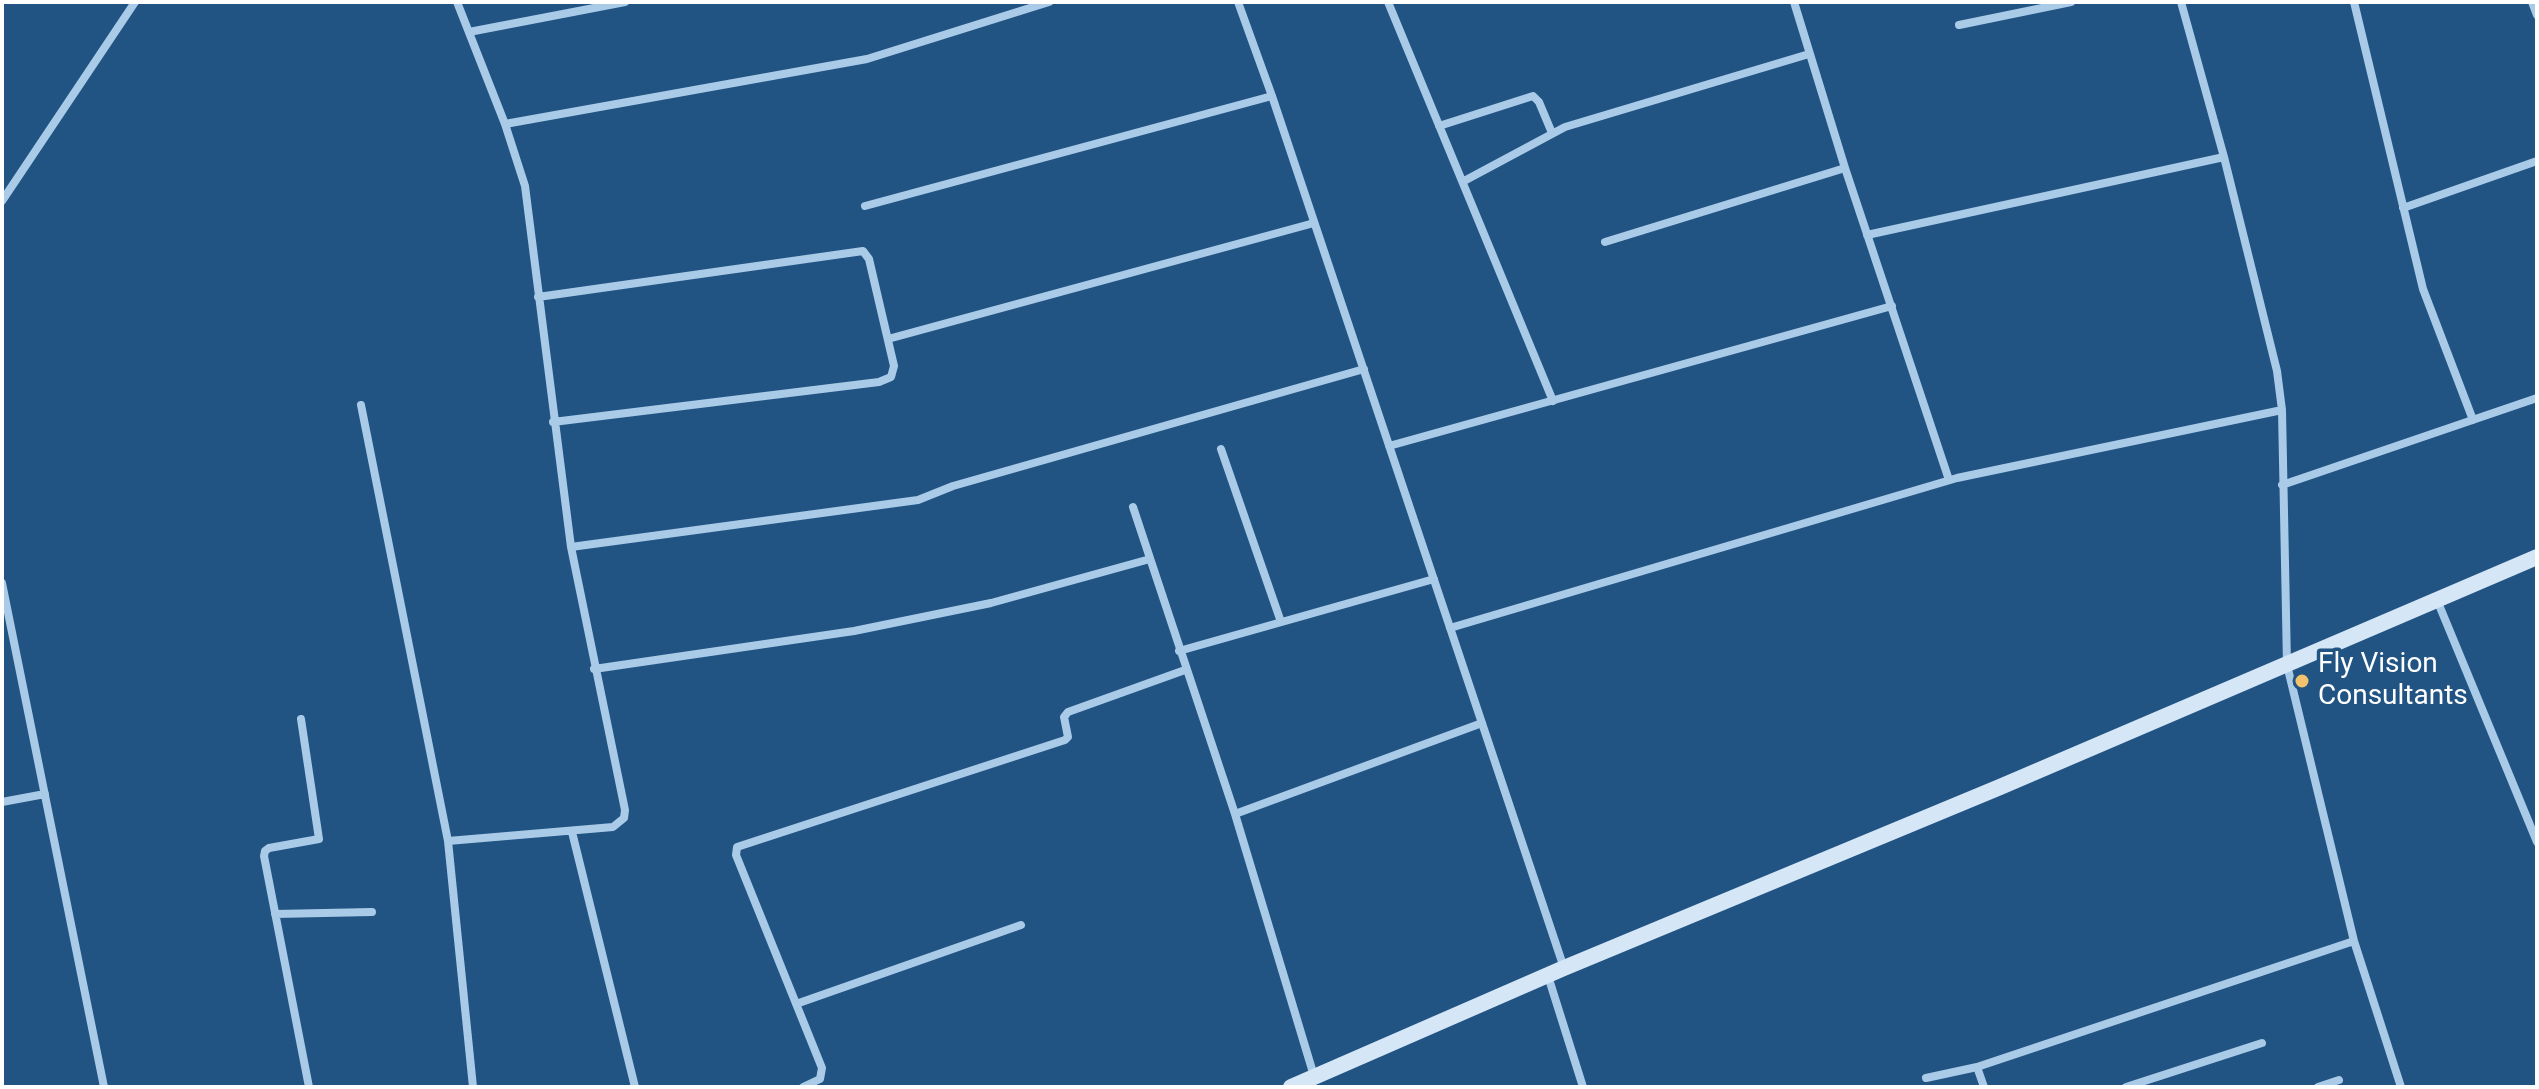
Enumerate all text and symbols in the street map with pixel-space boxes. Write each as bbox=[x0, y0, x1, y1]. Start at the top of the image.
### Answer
place label: Fly Vision Consultants bbox=[2318, 648, 2468, 714]
marker: Fly Vision Consultants bbox=[2293, 672, 2311, 690]

